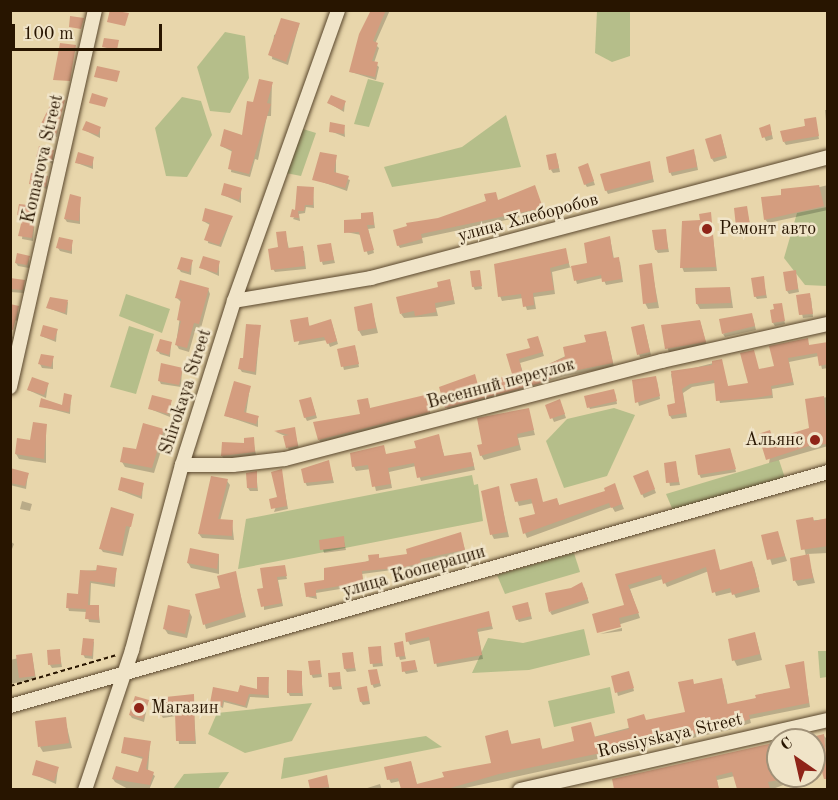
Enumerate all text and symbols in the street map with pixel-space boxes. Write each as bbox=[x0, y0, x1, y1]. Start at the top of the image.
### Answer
scale bar bbox=[15, 12, 165, 50]
text: 100 m bbox=[23, 25, 74, 43]
street label: Komarova Street bbox=[18, 92, 68, 226]
street label: улица Хлеборобов bbox=[455, 189, 601, 247]
place label: Ремонт авто bbox=[719, 218, 816, 240]
marker: Ремонт авто bbox=[700, 222, 714, 236]
street label: Shirokaya Street bbox=[156, 327, 216, 457]
street label: Весенний переулок bbox=[425, 354, 577, 414]
place label: Альянс bbox=[745, 429, 803, 451]
marker: Альянс bbox=[808, 433, 822, 447]
street label: улица Кооперации bbox=[340, 541, 488, 603]
place label: Магазин bbox=[151, 697, 218, 719]
marker: Магазин bbox=[132, 701, 146, 715]
street label: Rossiyskaya Street bbox=[595, 709, 745, 763]
north arrow bbox=[766, 728, 826, 788]
text: С bbox=[778, 735, 796, 754]

